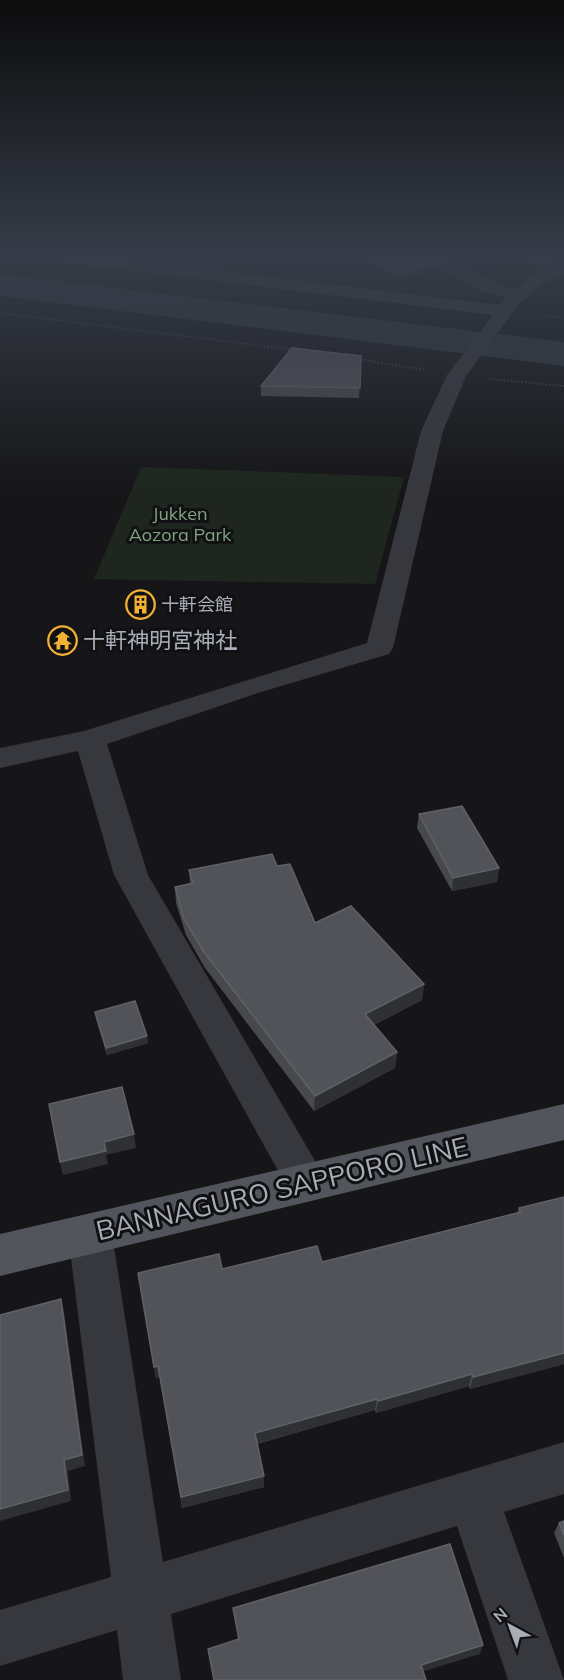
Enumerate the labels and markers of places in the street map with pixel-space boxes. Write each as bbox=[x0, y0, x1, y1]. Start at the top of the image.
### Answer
building icon: 十軒会館 bbox=[124, 589, 156, 621]
place label: 十軒会館 bbox=[161, 593, 233, 616]
temple icon: 十軒神明宮神社 bbox=[46, 624, 78, 656]
place label: 十軒神明宮神社 bbox=[83, 626, 237, 654]

